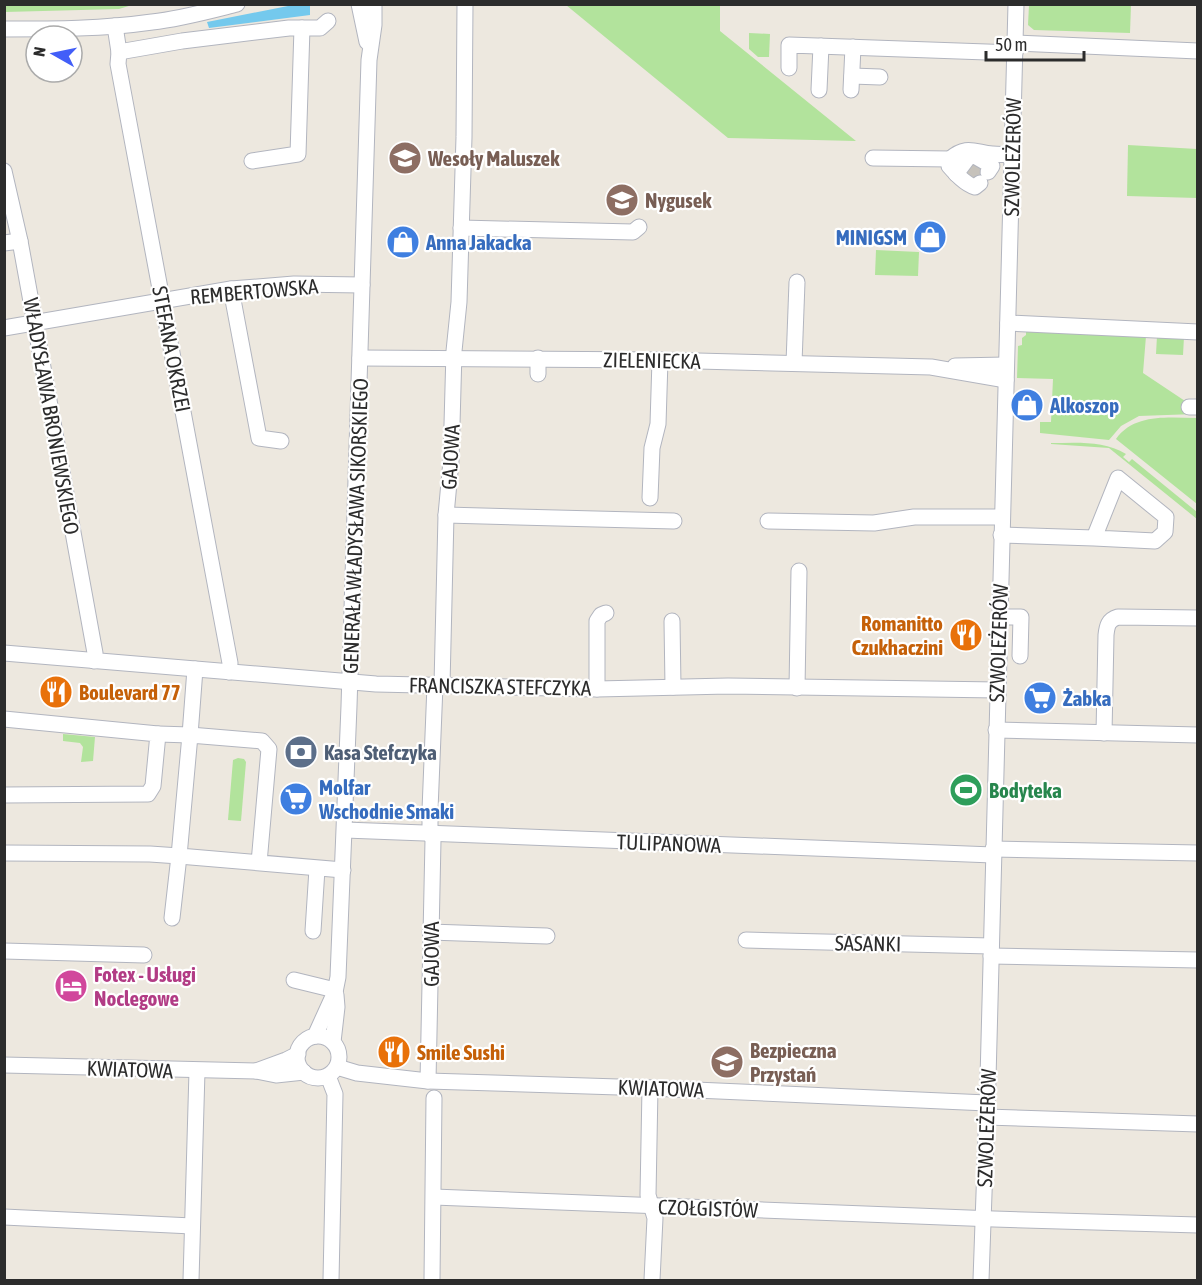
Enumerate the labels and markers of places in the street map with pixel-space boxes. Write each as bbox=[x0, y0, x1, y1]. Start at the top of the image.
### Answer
school or university icon: Wesoły Maluszek bbox=[387, 140, 423, 176]
place label: Wesoły Maluszek bbox=[427, 146, 560, 170]
school or university icon: Nygusek bbox=[604, 182, 640, 218]
place label: Nygusek bbox=[645, 188, 712, 212]
shop icon: MINIGSM bbox=[912, 219, 948, 255]
shop icon: Anna Jakacka bbox=[385, 224, 421, 260]
place label: MINIGSM bbox=[836, 225, 907, 249]
place label: Anna Jakacka bbox=[425, 230, 532, 254]
shop icon: Alkoszop bbox=[1009, 387, 1045, 423]
place label: Alkoszop bbox=[1049, 393, 1119, 417]
place label: Romanitto Czukhaczini bbox=[851, 611, 943, 659]
restaurant icon: Romanitto Czukhaczini bbox=[948, 617, 984, 653]
restaurant icon: Boulevard 77 bbox=[38, 674, 74, 710]
place label: Boulevard 77 bbox=[79, 680, 181, 704]
supermarket icon: Żabka bbox=[1022, 680, 1058, 716]
place label: Żabka bbox=[1063, 686, 1111, 710]
bank icon: Kasa Stefczyka bbox=[283, 734, 319, 770]
place label: Kasa Stefczyka bbox=[324, 740, 437, 764]
sports icon: Bodyteka bbox=[948, 772, 984, 808]
place label: Molfar Wschodnie Smaki bbox=[318, 775, 454, 823]
place label: Bodyteka bbox=[989, 778, 1062, 802]
supermarket icon: Molfar Wschodnie Smaki bbox=[278, 781, 314, 817]
place label: Fotex - Usługi Noclegowe bbox=[94, 962, 196, 1010]
hotel icon: Fotex - Usługi Noclegowe bbox=[53, 968, 89, 1004]
restaurant icon: Smile Sushi bbox=[376, 1034, 412, 1070]
place label: Bezpieczna Przystań bbox=[750, 1038, 837, 1086]
place label: Smile Sushi bbox=[417, 1040, 505, 1064]
school or university icon: Bezpieczna Przystań bbox=[709, 1044, 745, 1080]

